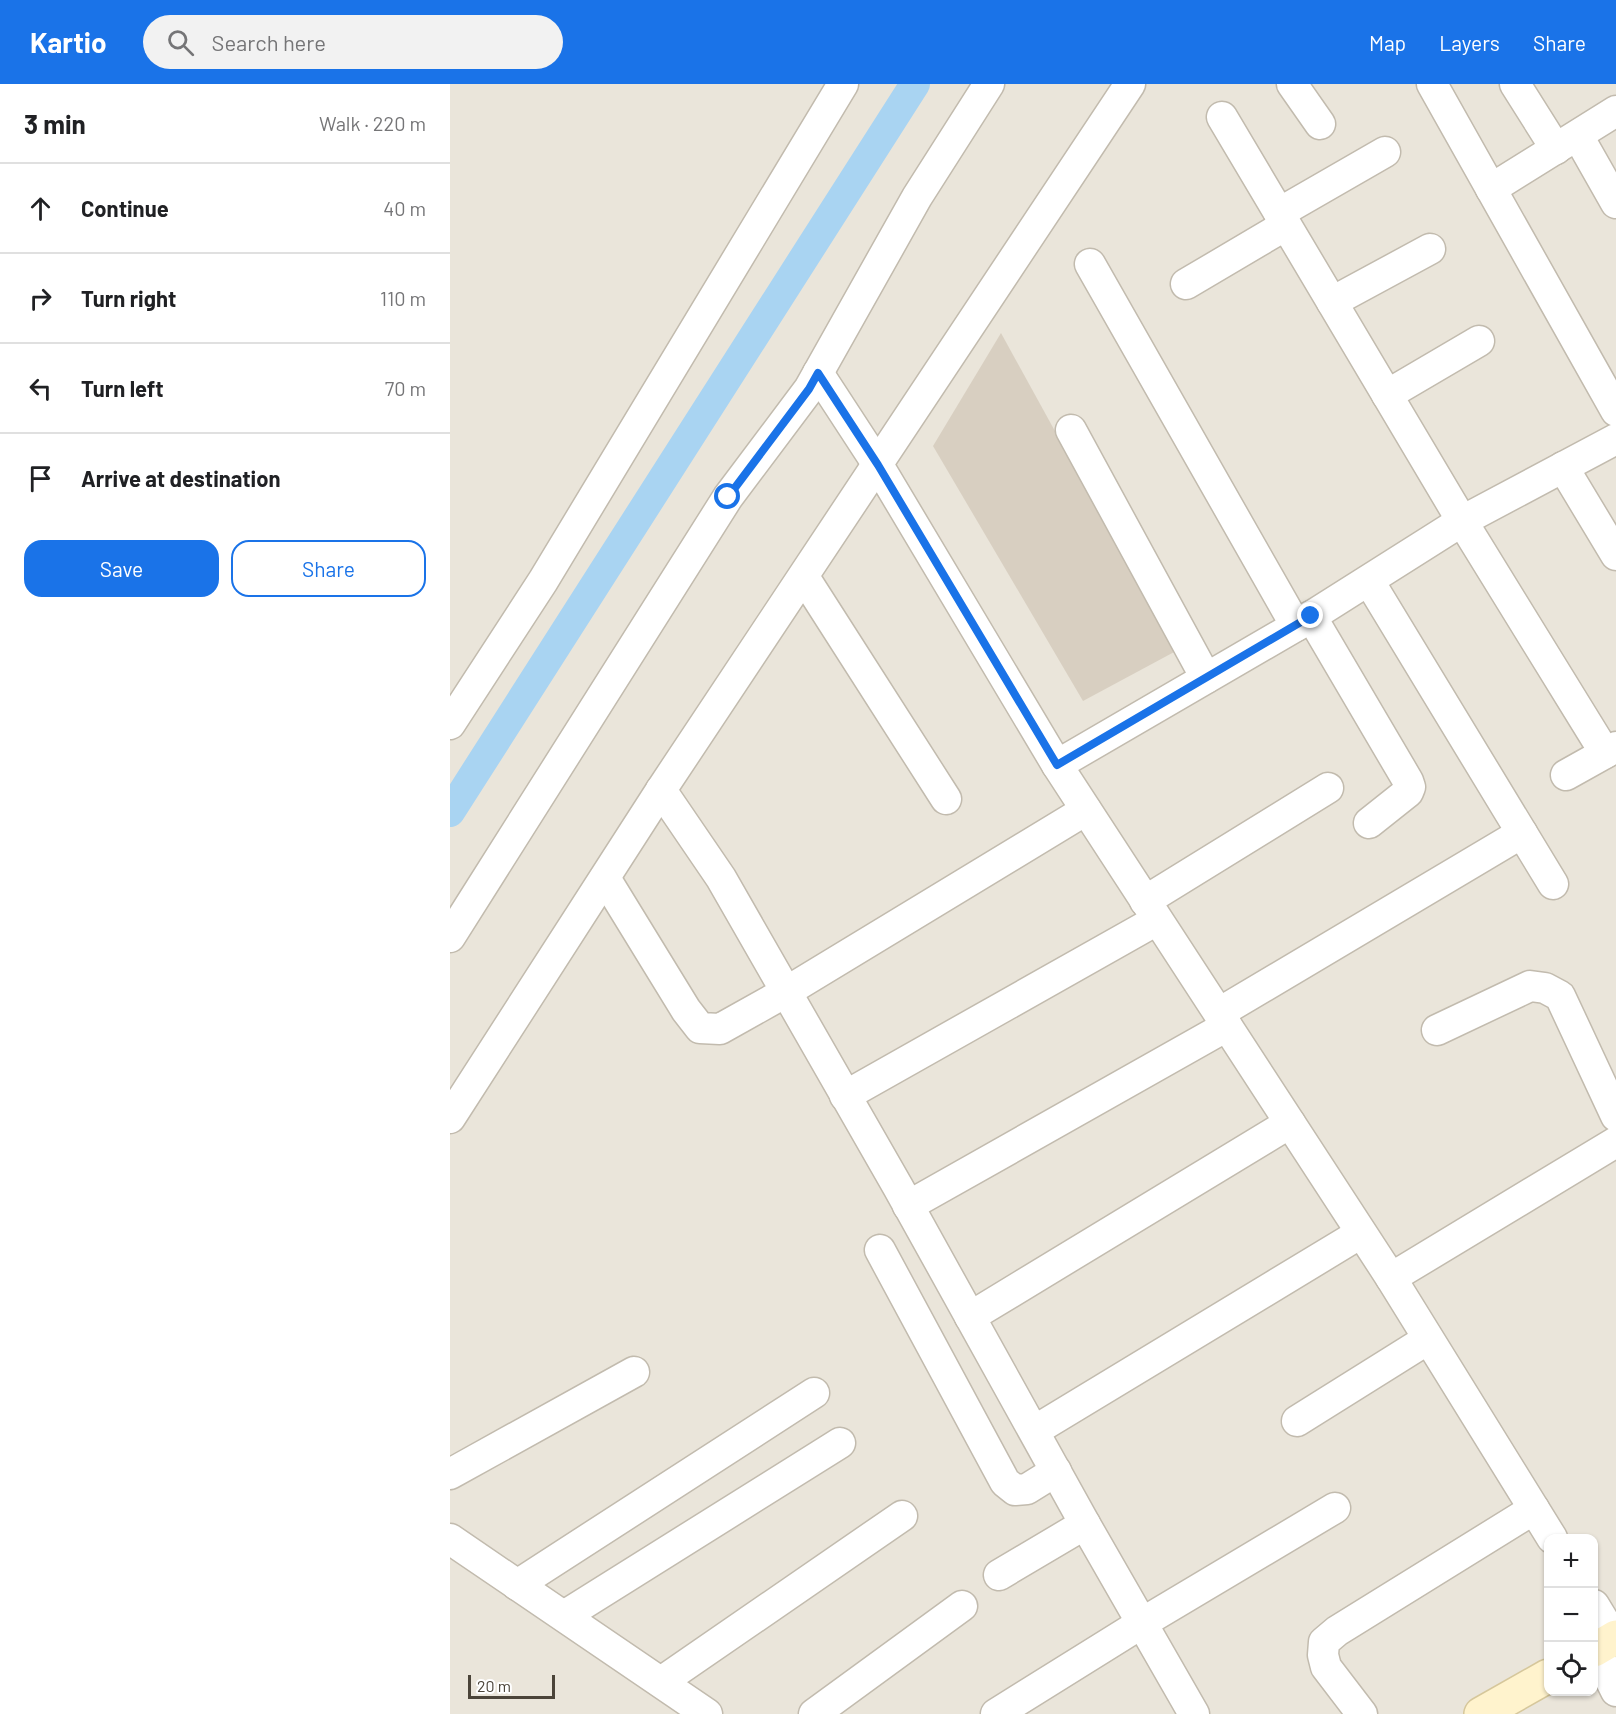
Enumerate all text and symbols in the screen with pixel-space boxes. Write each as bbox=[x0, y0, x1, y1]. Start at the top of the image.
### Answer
search box bbox=[143, 15, 563, 69]
text: Kartio bbox=[30, 25, 107, 59]
icon: search bbox=[164, 26, 197, 59]
text: Search here bbox=[212, 29, 326, 55]
text: Map bbox=[1369, 30, 1406, 55]
text: Layers bbox=[1439, 30, 1500, 55]
text: Share bbox=[1533, 30, 1586, 55]
text: 3 min bbox=[24, 108, 86, 139]
text: Walk · 220 m bbox=[319, 111, 426, 135]
icon: ahead bbox=[24, 192, 57, 225]
text: Continue bbox=[81, 195, 169, 221]
text: 40 m bbox=[383, 196, 426, 220]
icon: right bbox=[24, 282, 57, 315]
text: Turn right bbox=[81, 285, 176, 311]
text: 110 m bbox=[380, 286, 426, 310]
icon: left bbox=[24, 372, 57, 405]
text: Turn left bbox=[81, 375, 164, 401]
text: 70 m bbox=[385, 376, 426, 400]
icon: arrive bbox=[24, 462, 57, 495]
text: Arrive at destination bbox=[81, 465, 280, 491]
route start bbox=[714, 483, 740, 509]
button: Save bbox=[24, 540, 219, 597]
button: Share bbox=[231, 540, 426, 597]
route end bbox=[1297, 602, 1323, 628]
map controls bbox=[1544, 1534, 1598, 1696]
button: + bbox=[1544, 1534, 1598, 1588]
button: − bbox=[1544, 1588, 1598, 1642]
button: locate bbox=[1544, 1642, 1598, 1696]
scale bar bbox=[468, 1672, 555, 1700]
text: 20 m bbox=[477, 1676, 511, 1695]

